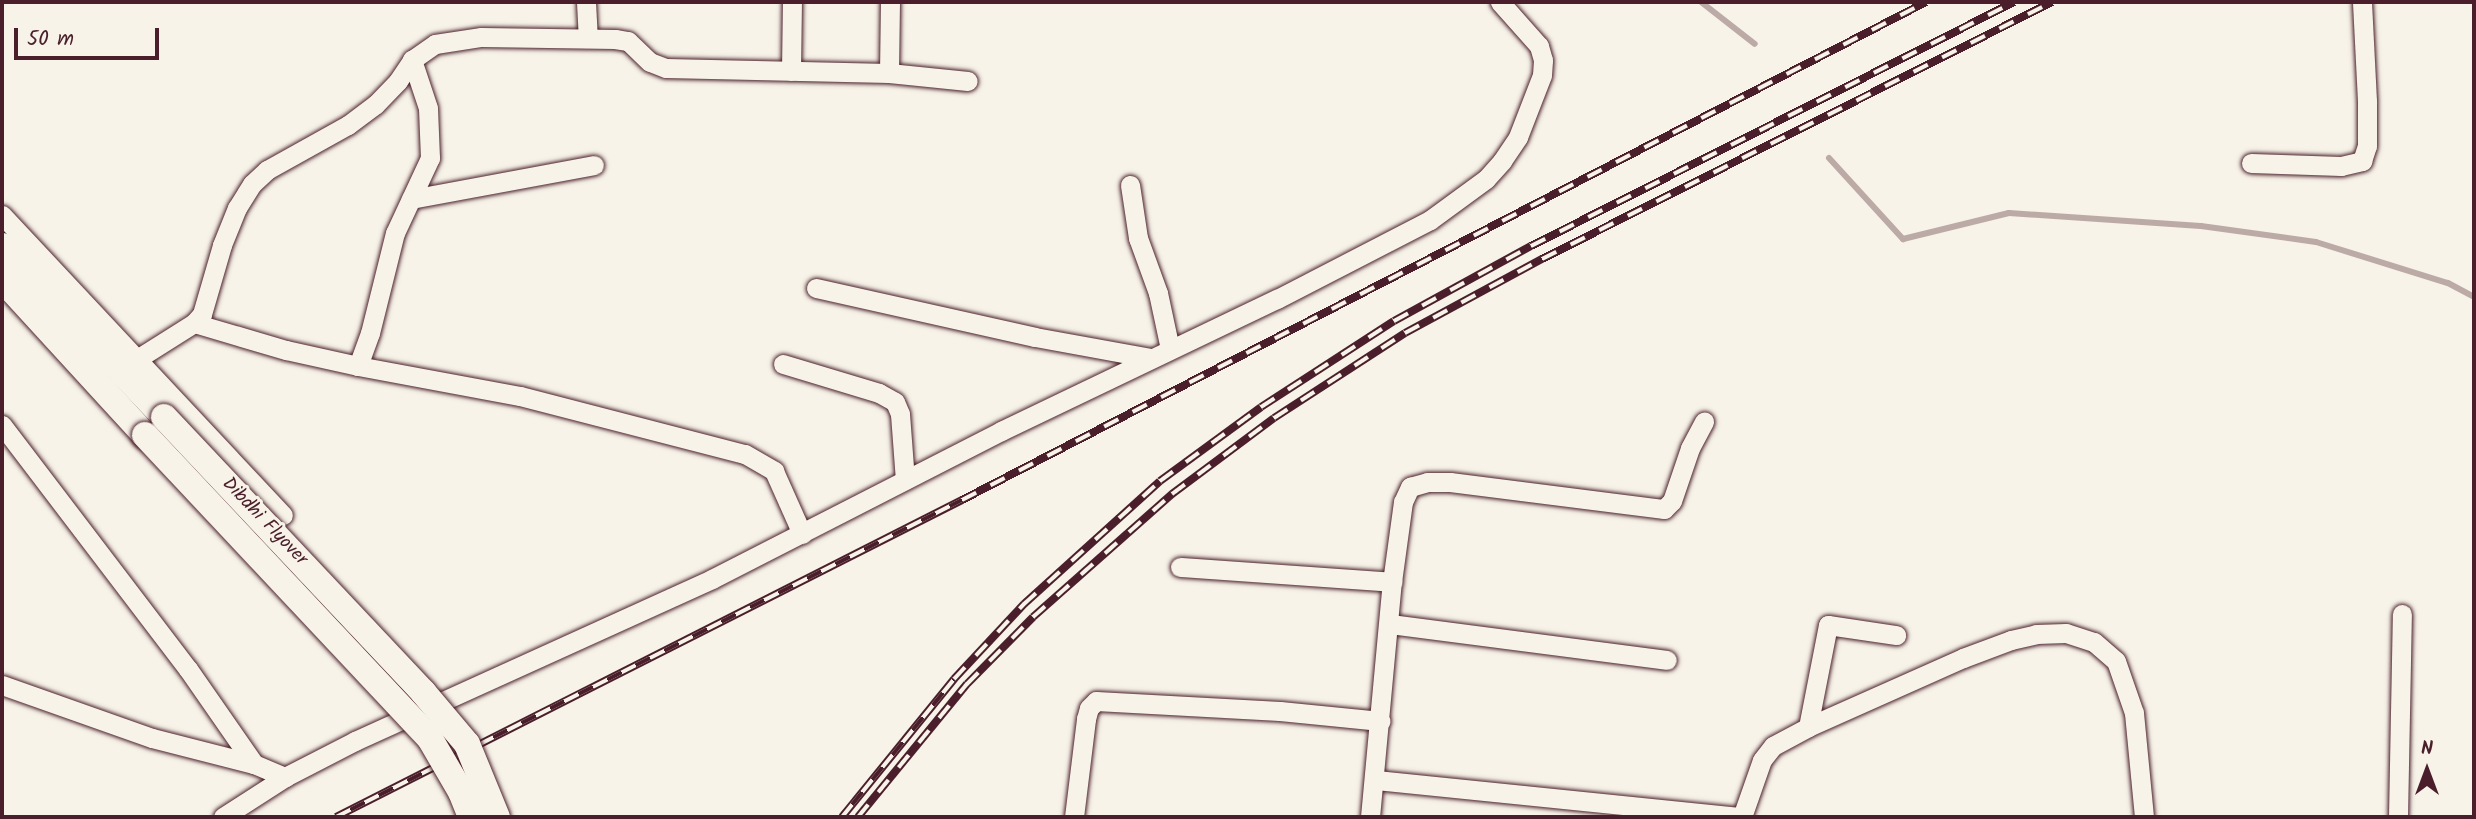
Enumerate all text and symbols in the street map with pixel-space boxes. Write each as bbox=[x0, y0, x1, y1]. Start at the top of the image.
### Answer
scale bar bbox=[18, 14, 163, 58]
text: 50 m bbox=[27, 23, 74, 56]
street label: Dibdhi Flyover bbox=[216, 473, 312, 571]
text: N bbox=[2421, 734, 2433, 764]
north arrow bbox=[2392, 735, 2462, 805]

